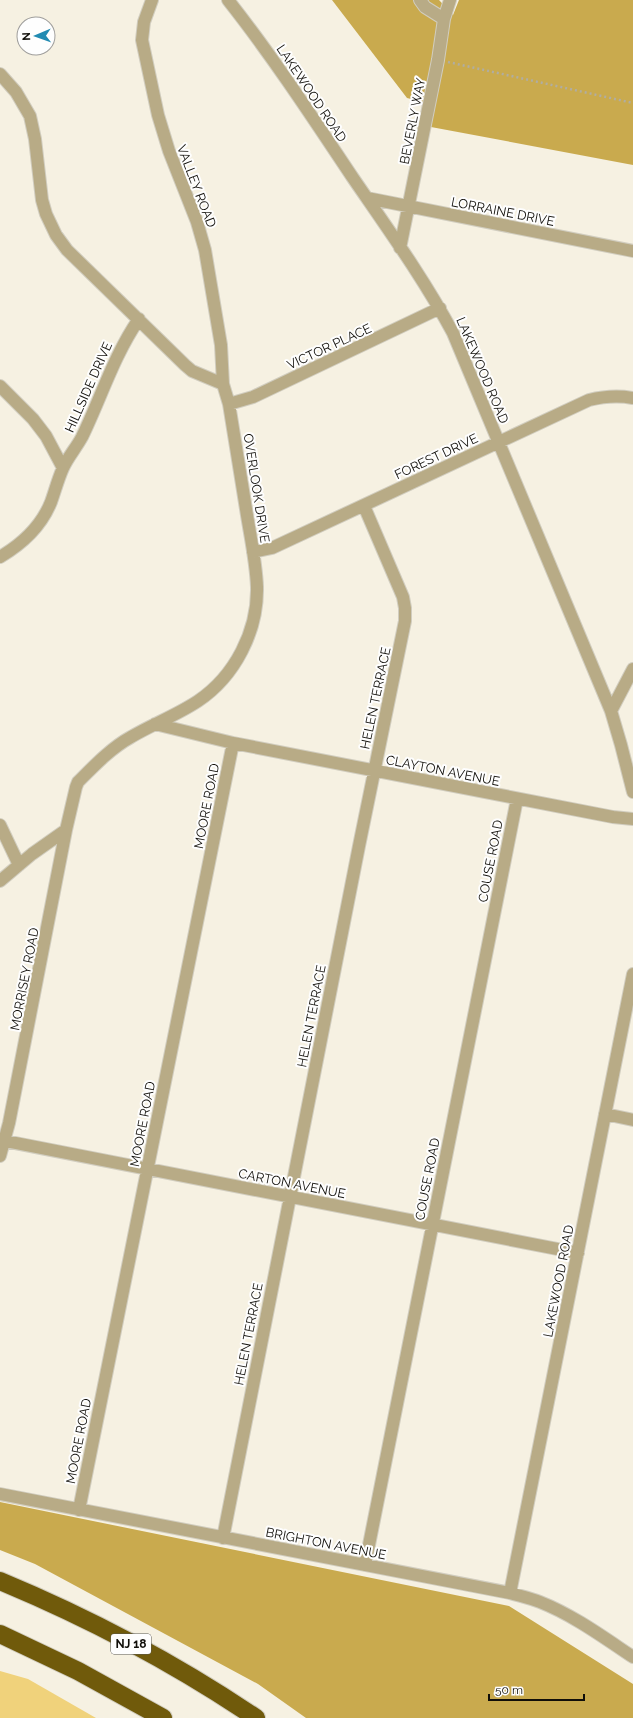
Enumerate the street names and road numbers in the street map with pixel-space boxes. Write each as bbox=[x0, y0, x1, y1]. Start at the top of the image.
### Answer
street label: LAKEWOOD ROAD bbox=[273, 42, 350, 145]
street label: BEVERLY WAY bbox=[397, 76, 428, 166]
street label: VALLEY ROAD bbox=[174, 143, 219, 230]
street label: LORRAINE DRIVE bbox=[450, 194, 556, 229]
street label: LAKEWOOD ROAD bbox=[453, 315, 512, 426]
street label: VICTOR PLACE bbox=[285, 320, 374, 372]
street label: HILLSIDE DRIVE bbox=[62, 340, 115, 435]
street label: FOREST DRIVE bbox=[392, 431, 480, 482]
street label: OVERLOOK DRIVE bbox=[240, 432, 273, 544]
street label: HELEN TERRACE bbox=[357, 646, 394, 751]
street label: CLAYTON AVENUE bbox=[385, 752, 501, 789]
street label: MOORE ROAD bbox=[191, 762, 222, 850]
street label: COUSE ROAD bbox=[475, 819, 506, 904]
street label: MORRISEY ROAD bbox=[7, 926, 42, 1032]
street label: HELEN TERRACE bbox=[294, 964, 329, 1069]
street label: MOORE ROAD bbox=[127, 1080, 158, 1168]
street label: COUSE ROAD bbox=[412, 1137, 443, 1222]
street label: CARTON AVENUE bbox=[237, 1166, 347, 1201]
street label: LAKEWOOD ROAD bbox=[540, 1224, 577, 1339]
street label: HELEN TERRACE bbox=[231, 1282, 266, 1387]
street label: MOORE ROAD bbox=[63, 1397, 94, 1485]
street label: BRIGHTON AVENUE bbox=[265, 1524, 387, 1563]
road number: NJ 18 bbox=[111, 1634, 151, 1654]

